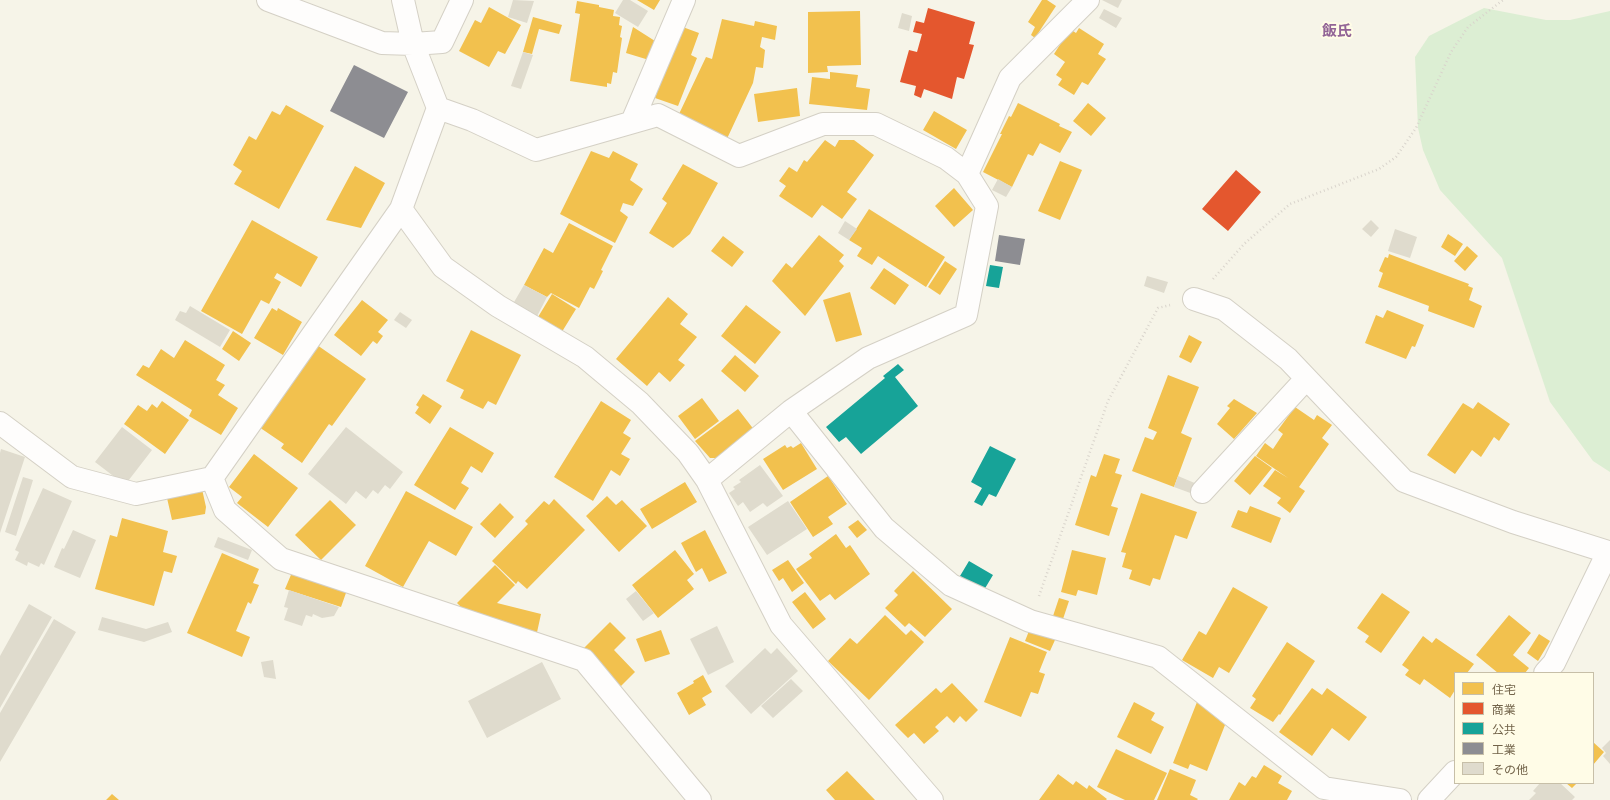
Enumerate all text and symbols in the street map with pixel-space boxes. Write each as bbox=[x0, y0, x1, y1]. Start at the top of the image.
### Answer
district label: 飯氏 bbox=[1322, 23, 1352, 41]
legend bbox=[1454, 672, 1594, 784]
text: 住宅 bbox=[1492, 683, 1516, 697]
text: 商業 bbox=[1492, 703, 1516, 717]
text: 公共 bbox=[1492, 723, 1516, 737]
text: 工業 bbox=[1492, 743, 1516, 757]
text: その他 bbox=[1492, 763, 1528, 777]

